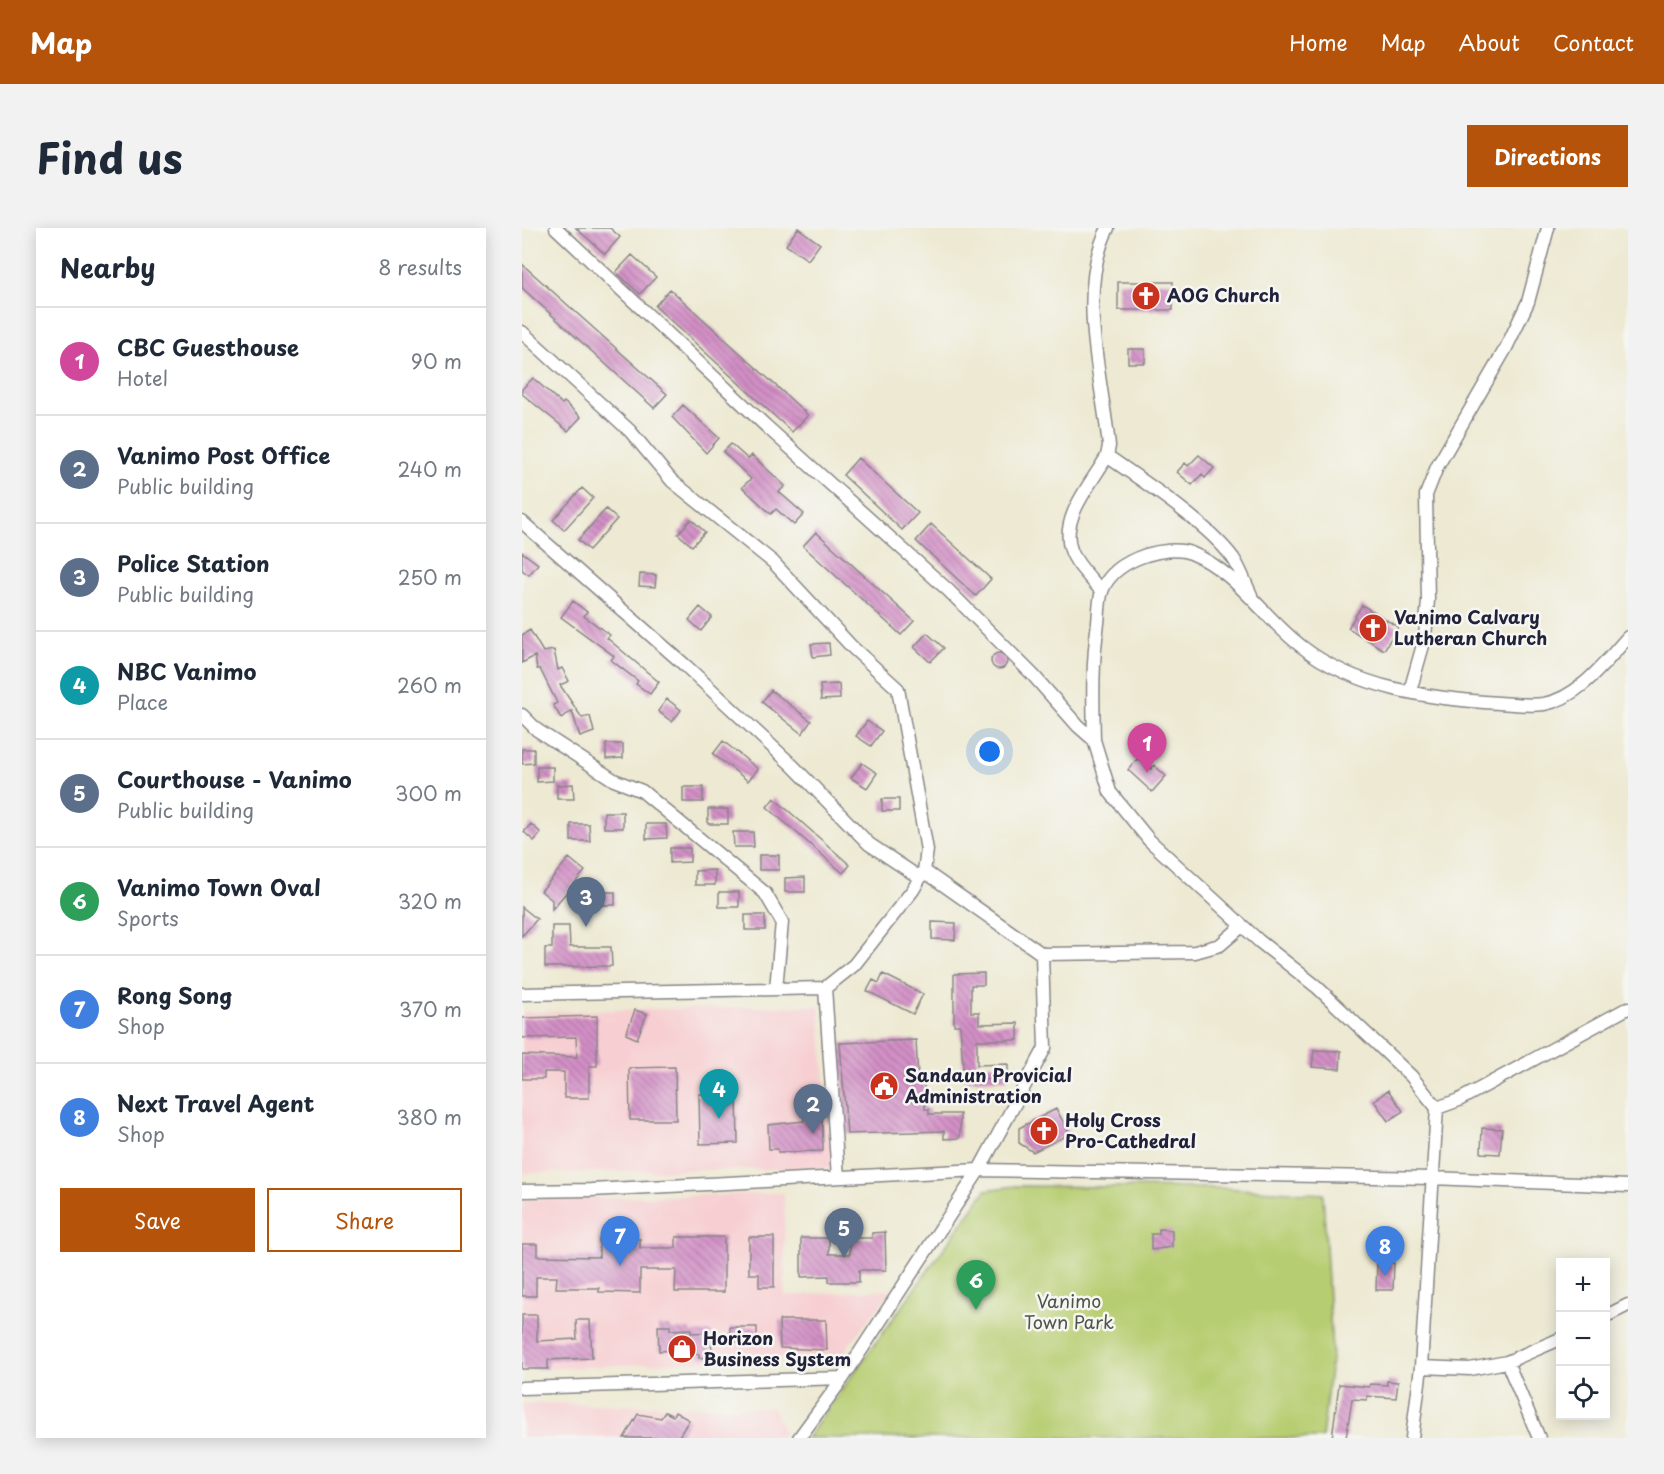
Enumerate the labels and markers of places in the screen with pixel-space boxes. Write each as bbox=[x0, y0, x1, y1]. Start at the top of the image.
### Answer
church icon: AOG Church bbox=[1130, 280, 1162, 312]
place label: AOG Church bbox=[1167, 281, 1280, 308]
place label: Vanimo Calvary Lutheran Church bbox=[1394, 603, 1547, 651]
church icon: Vanimo Calvary Lutheran Church bbox=[1357, 612, 1389, 644]
pin: 1 bbox=[1128, 724, 1166, 773]
pin: 3 bbox=[566, 878, 606, 927]
place label: Sandaun Provicial Administration bbox=[904, 1061, 1072, 1109]
pin: 4 bbox=[700, 1070, 738, 1119]
public building icon: Sandaun Provicial Administration bbox=[868, 1070, 900, 1102]
pin: 2 bbox=[794, 1084, 832, 1134]
place label: Holy Cross Pro-Cathedral bbox=[1065, 1106, 1196, 1154]
church icon: Holy Cross Pro-Cathedral bbox=[1028, 1115, 1060, 1147]
pin: 5 bbox=[824, 1208, 864, 1258]
pin: 7 bbox=[600, 1216, 640, 1266]
pin: 8 bbox=[1366, 1226, 1404, 1276]
pin: 6 bbox=[956, 1260, 996, 1310]
place label: Horizon Business System bbox=[703, 1324, 851, 1372]
shop icon: Horizon Business System bbox=[666, 1333, 698, 1365]

